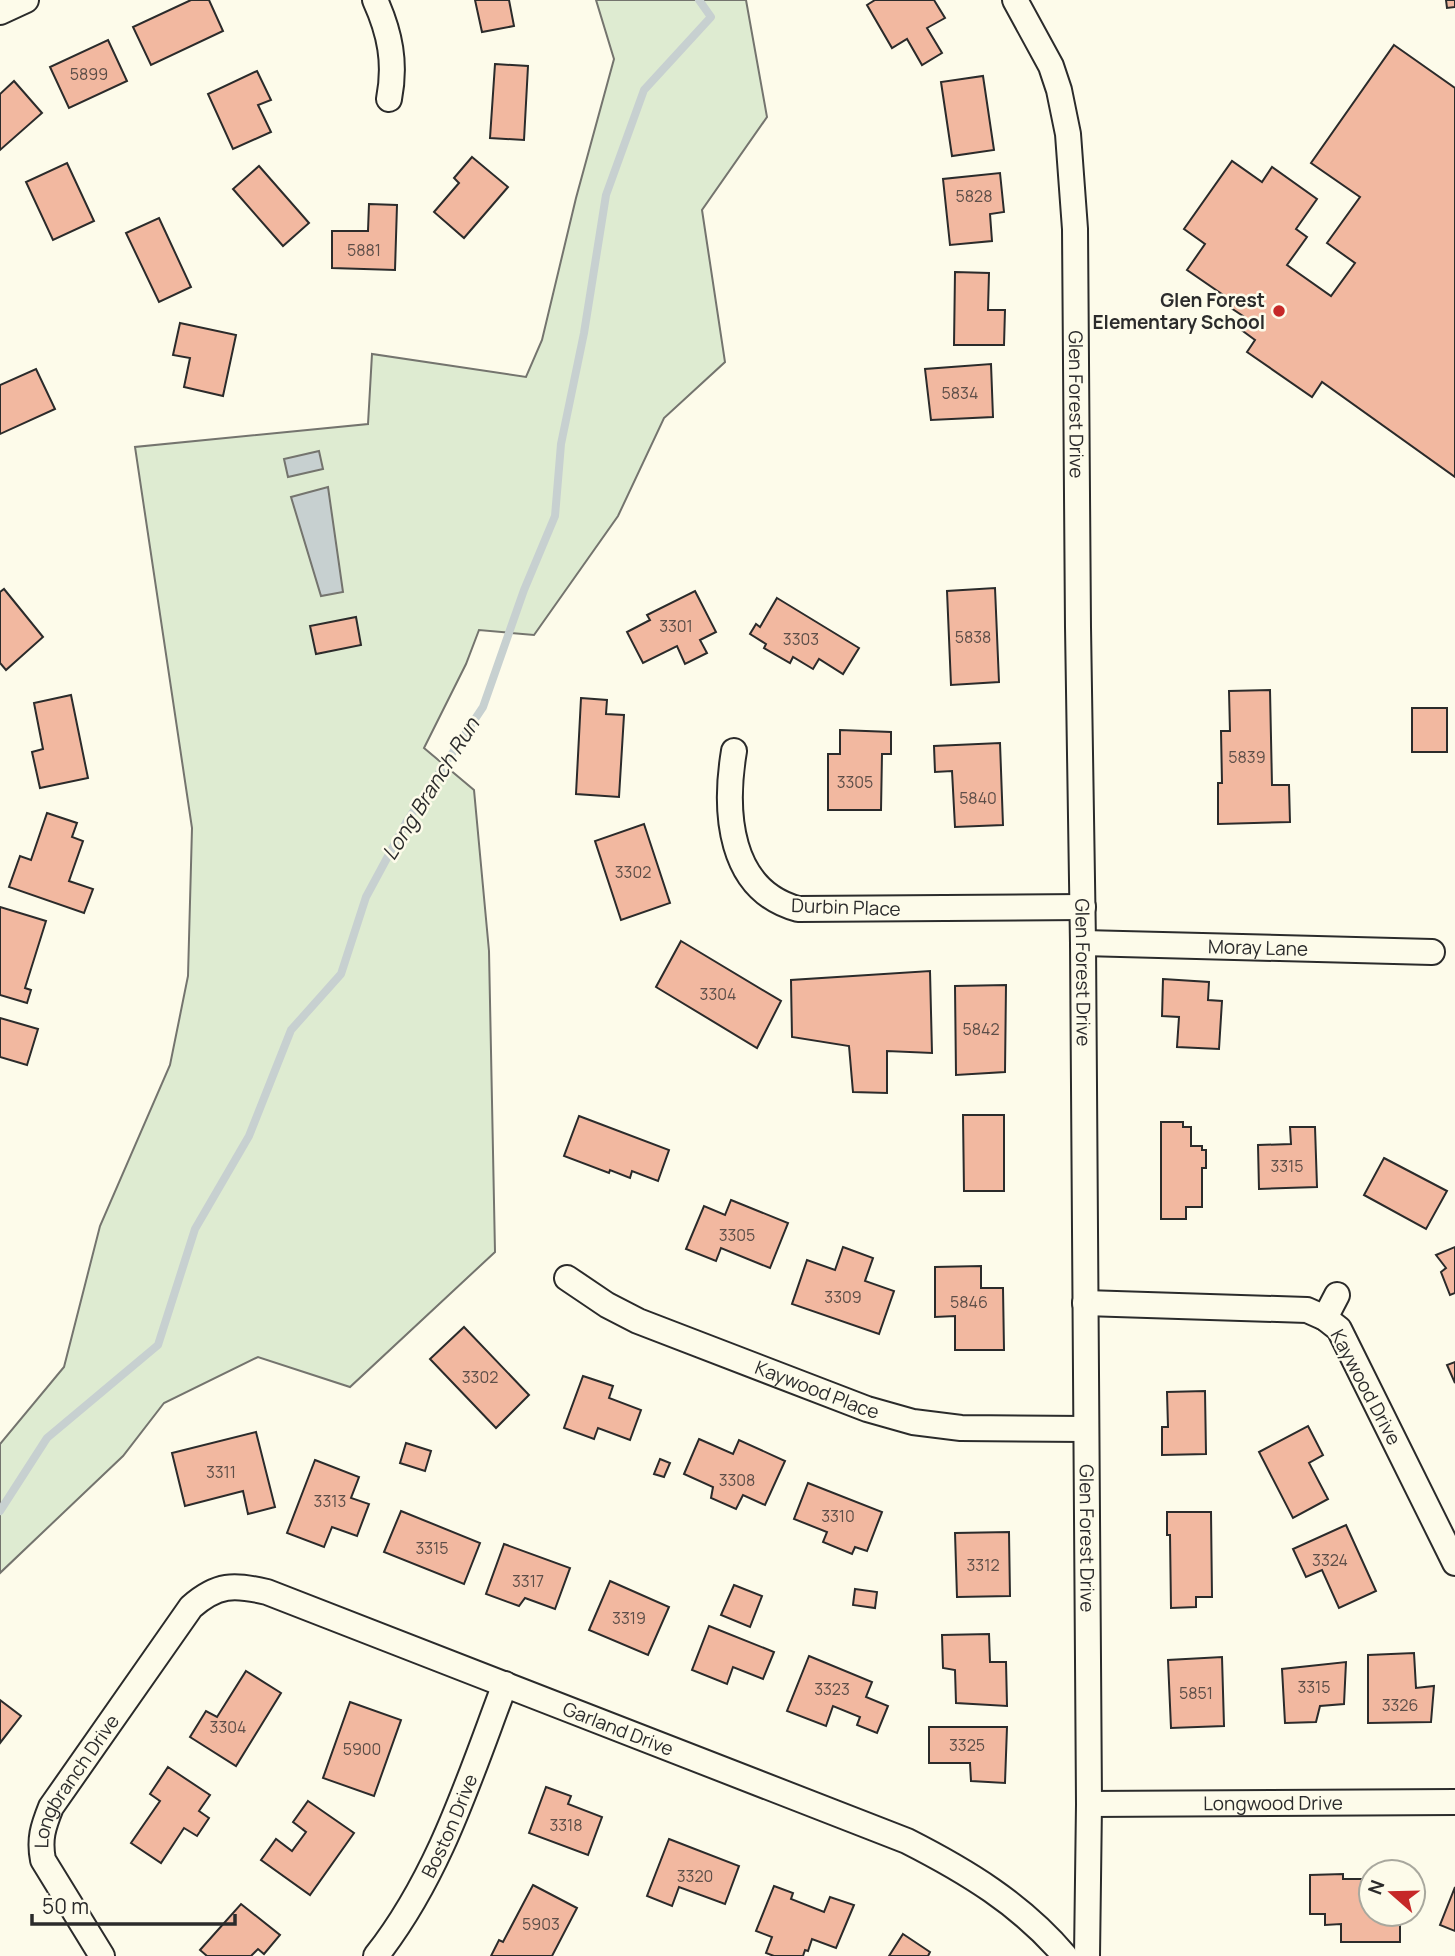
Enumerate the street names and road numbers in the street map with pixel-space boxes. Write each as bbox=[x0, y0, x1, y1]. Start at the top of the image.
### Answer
street label: Glen Forest Drive bbox=[1063, 330, 1090, 478]
street label: Durbin Place bbox=[791, 892, 901, 922]
street label: Glen Forest Drive bbox=[1069, 898, 1097, 1046]
street label: Moray Lane bbox=[1208, 933, 1308, 962]
street label: Kaywood Drive bbox=[1325, 1325, 1407, 1449]
street label: Kaywood Place bbox=[751, 1354, 882, 1425]
street label: Glen Forest Drive bbox=[1074, 1464, 1101, 1612]
street label: Garland Drive bbox=[559, 1695, 677, 1762]
street label: Longbranch Drive bbox=[28, 1709, 125, 1849]
street label: Boston Drive bbox=[415, 1770, 483, 1882]
street label: Longwood Drive bbox=[1203, 1790, 1343, 1816]

